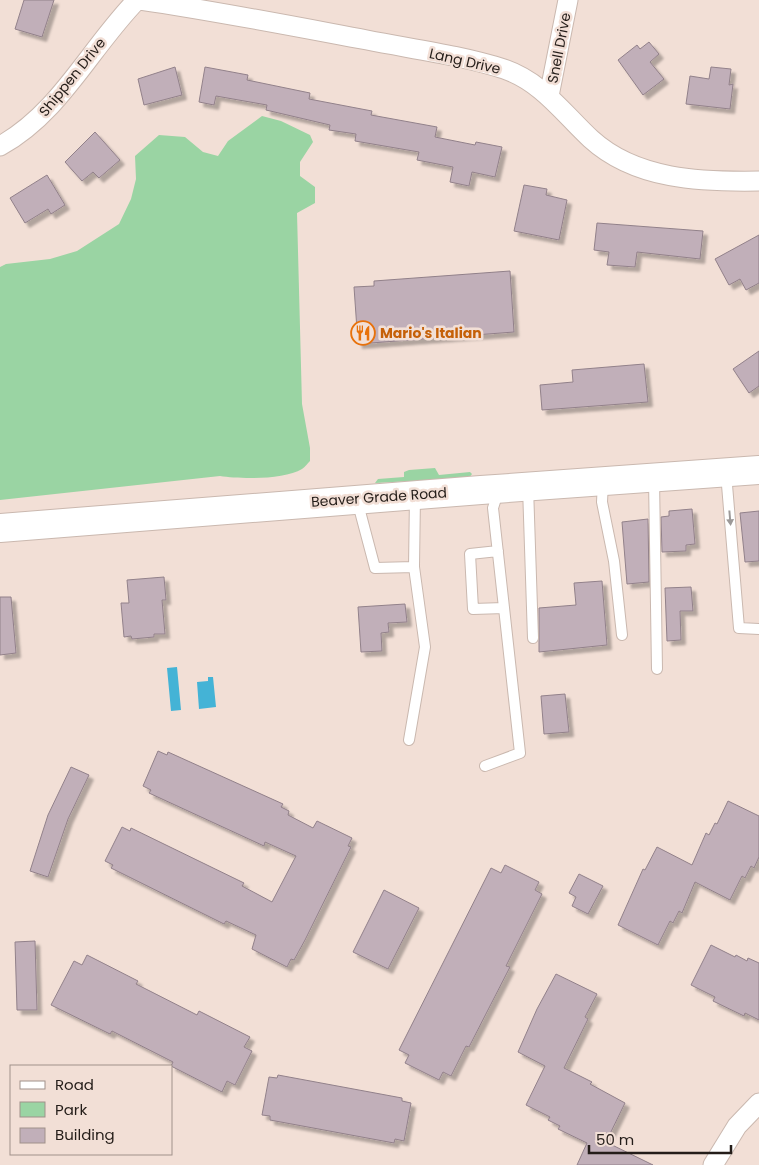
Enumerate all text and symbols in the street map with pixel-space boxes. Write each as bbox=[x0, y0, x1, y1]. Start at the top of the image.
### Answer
street label: Snell Drive bbox=[542, 11, 576, 85]
street label: Shippen Drive bbox=[34, 33, 110, 121]
street label: Lang Drive bbox=[427, 43, 503, 79]
restaurant icon: Mario's Italian bbox=[350, 320, 376, 346]
place label: Mario's Italian bbox=[380, 323, 482, 343]
street label: Beaver Grade Road bbox=[310, 482, 448, 512]
one-way arrow bbox=[726, 510, 734, 526]
legend bbox=[10, 1065, 172, 1155]
text: Road bbox=[55, 1074, 94, 1095]
text: Park bbox=[55, 1099, 87, 1120]
scale bar bbox=[589, 1122, 732, 1154]
text: Building bbox=[55, 1124, 115, 1145]
text: 50 m bbox=[596, 1129, 634, 1150]

